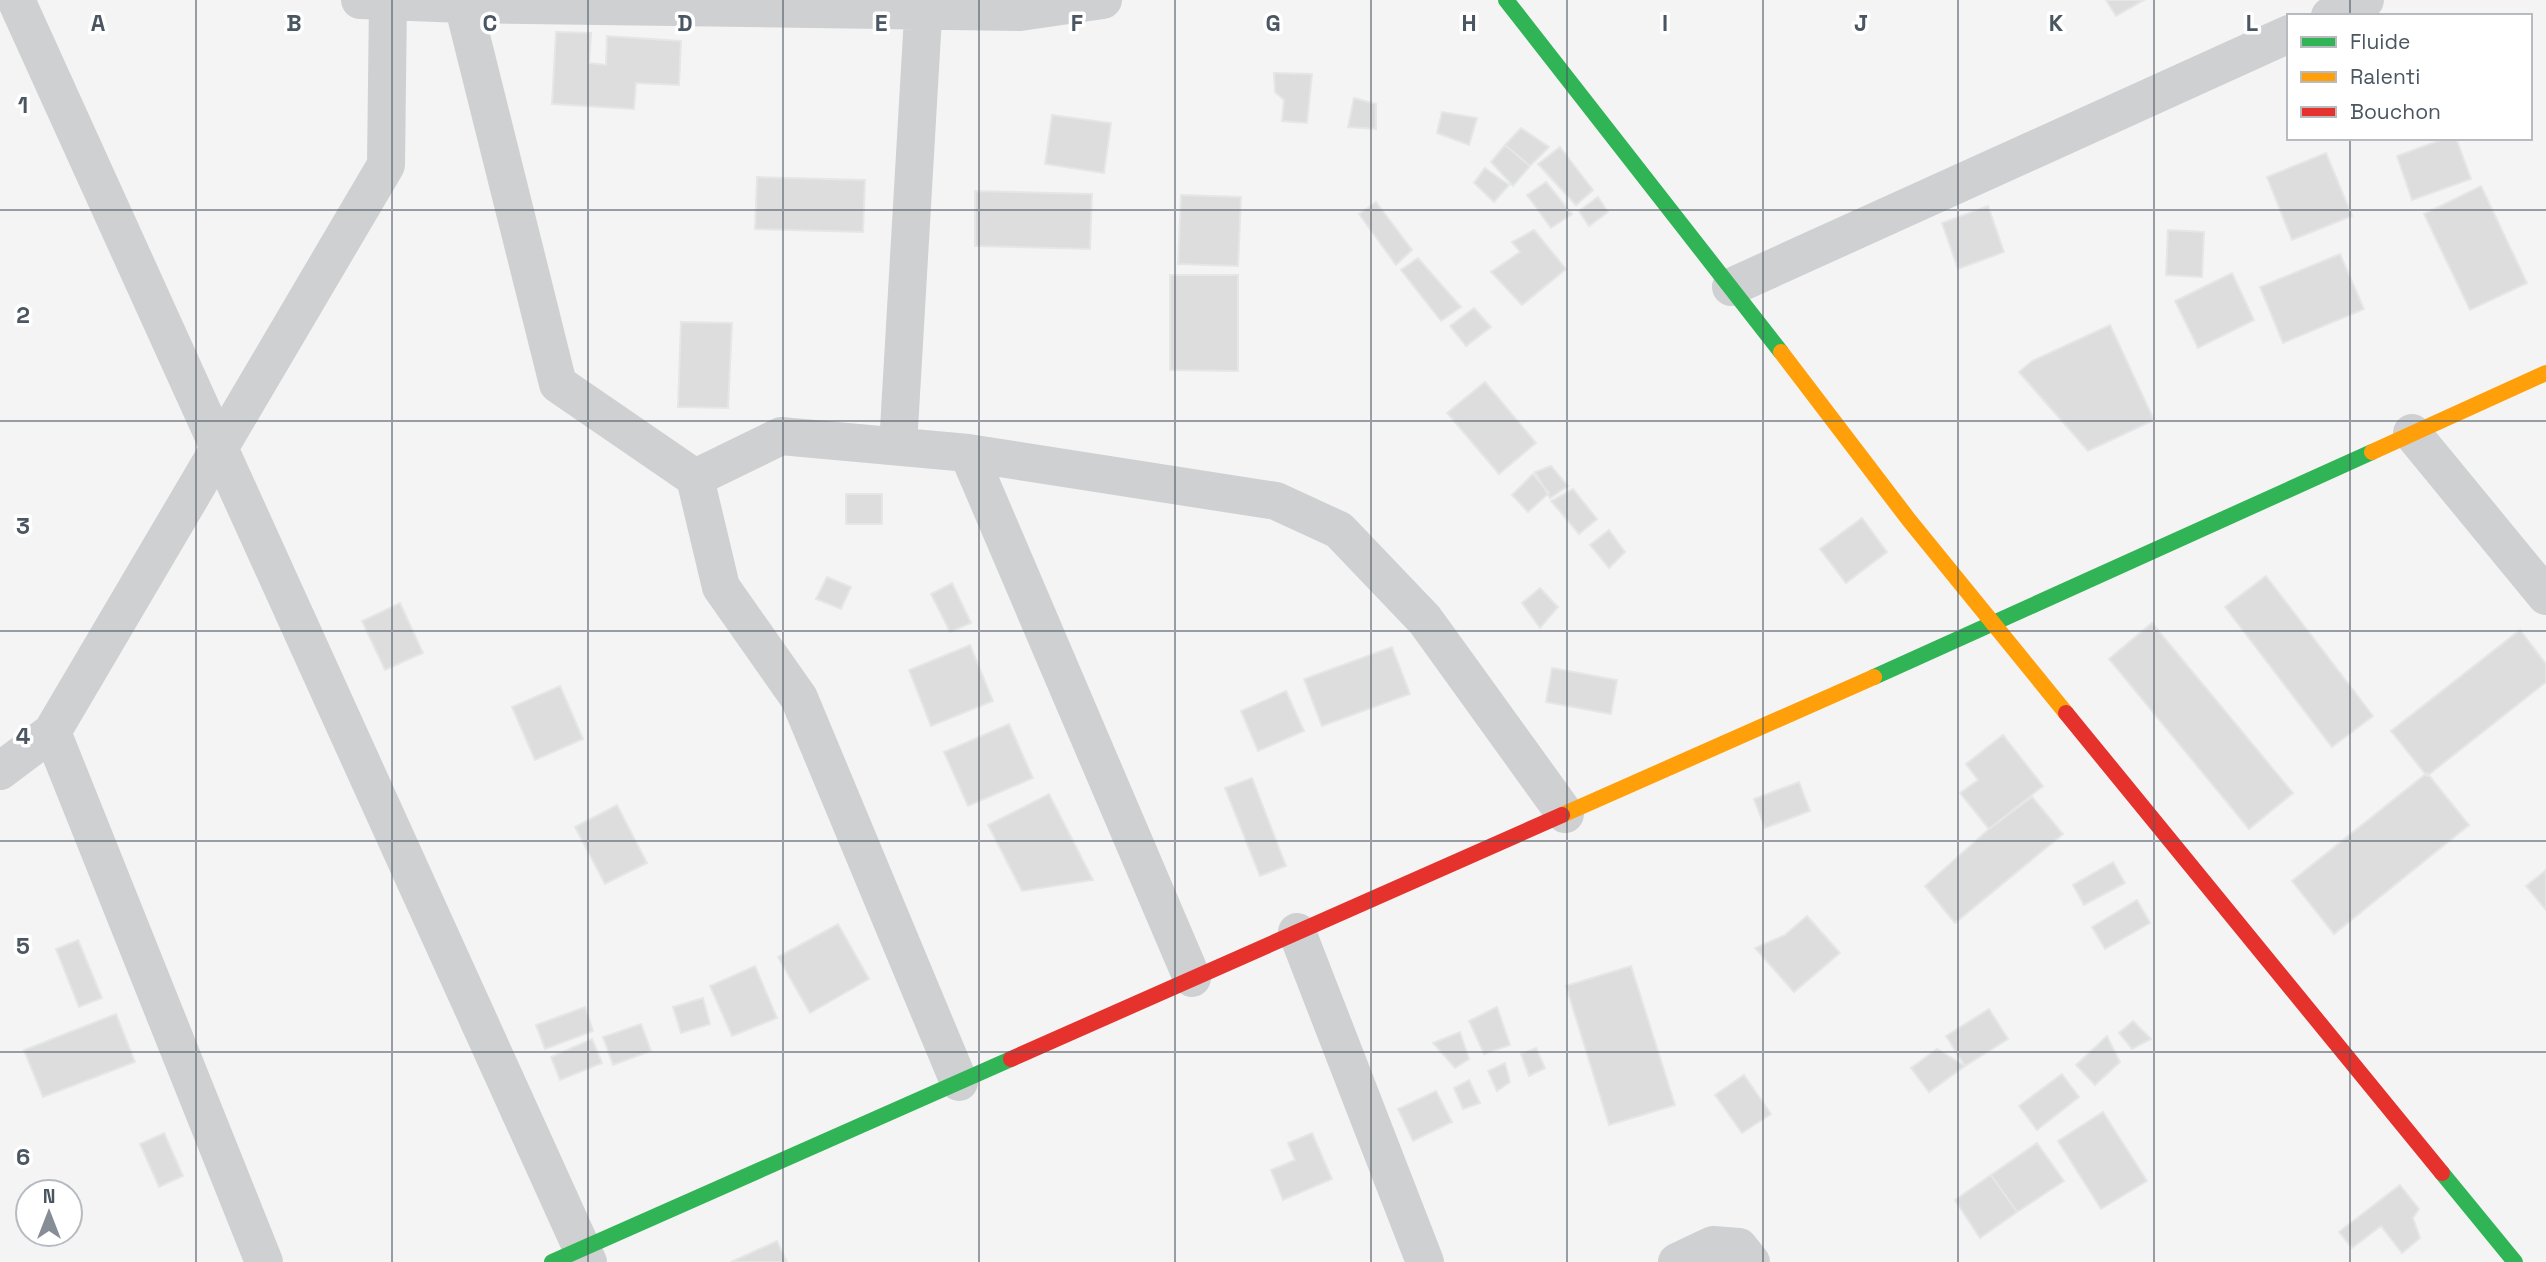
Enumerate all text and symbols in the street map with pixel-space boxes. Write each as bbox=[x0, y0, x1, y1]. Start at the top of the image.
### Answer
text: A bbox=[91, 8, 106, 38]
text: B bbox=[286, 8, 302, 38]
text: C bbox=[483, 8, 497, 38]
text: D bbox=[677, 8, 693, 38]
text: E bbox=[875, 8, 887, 38]
text: F bbox=[1071, 8, 1083, 38]
text: G bbox=[1265, 8, 1281, 38]
text: H bbox=[1461, 8, 1477, 38]
text: I bbox=[1662, 8, 1668, 38]
text: J bbox=[1854, 8, 1868, 38]
text: K bbox=[2049, 8, 2064, 38]
text: L bbox=[2246, 8, 2258, 38]
legend bbox=[2287, 14, 2532, 140]
text: Fluide bbox=[2350, 28, 2410, 55]
text: Ralenti bbox=[2350, 63, 2420, 90]
text: 1 bbox=[18, 90, 28, 120]
text: Bouchon bbox=[2350, 98, 2441, 125]
text: 2 bbox=[16, 300, 30, 330]
text: 3 bbox=[16, 511, 30, 541]
text: 4 bbox=[16, 721, 31, 751]
text: 5 bbox=[16, 931, 30, 961]
text: 6 bbox=[16, 1142, 30, 1172]
north arrow bbox=[14, 1178, 84, 1248]
text: N bbox=[43, 1184, 55, 1209]

